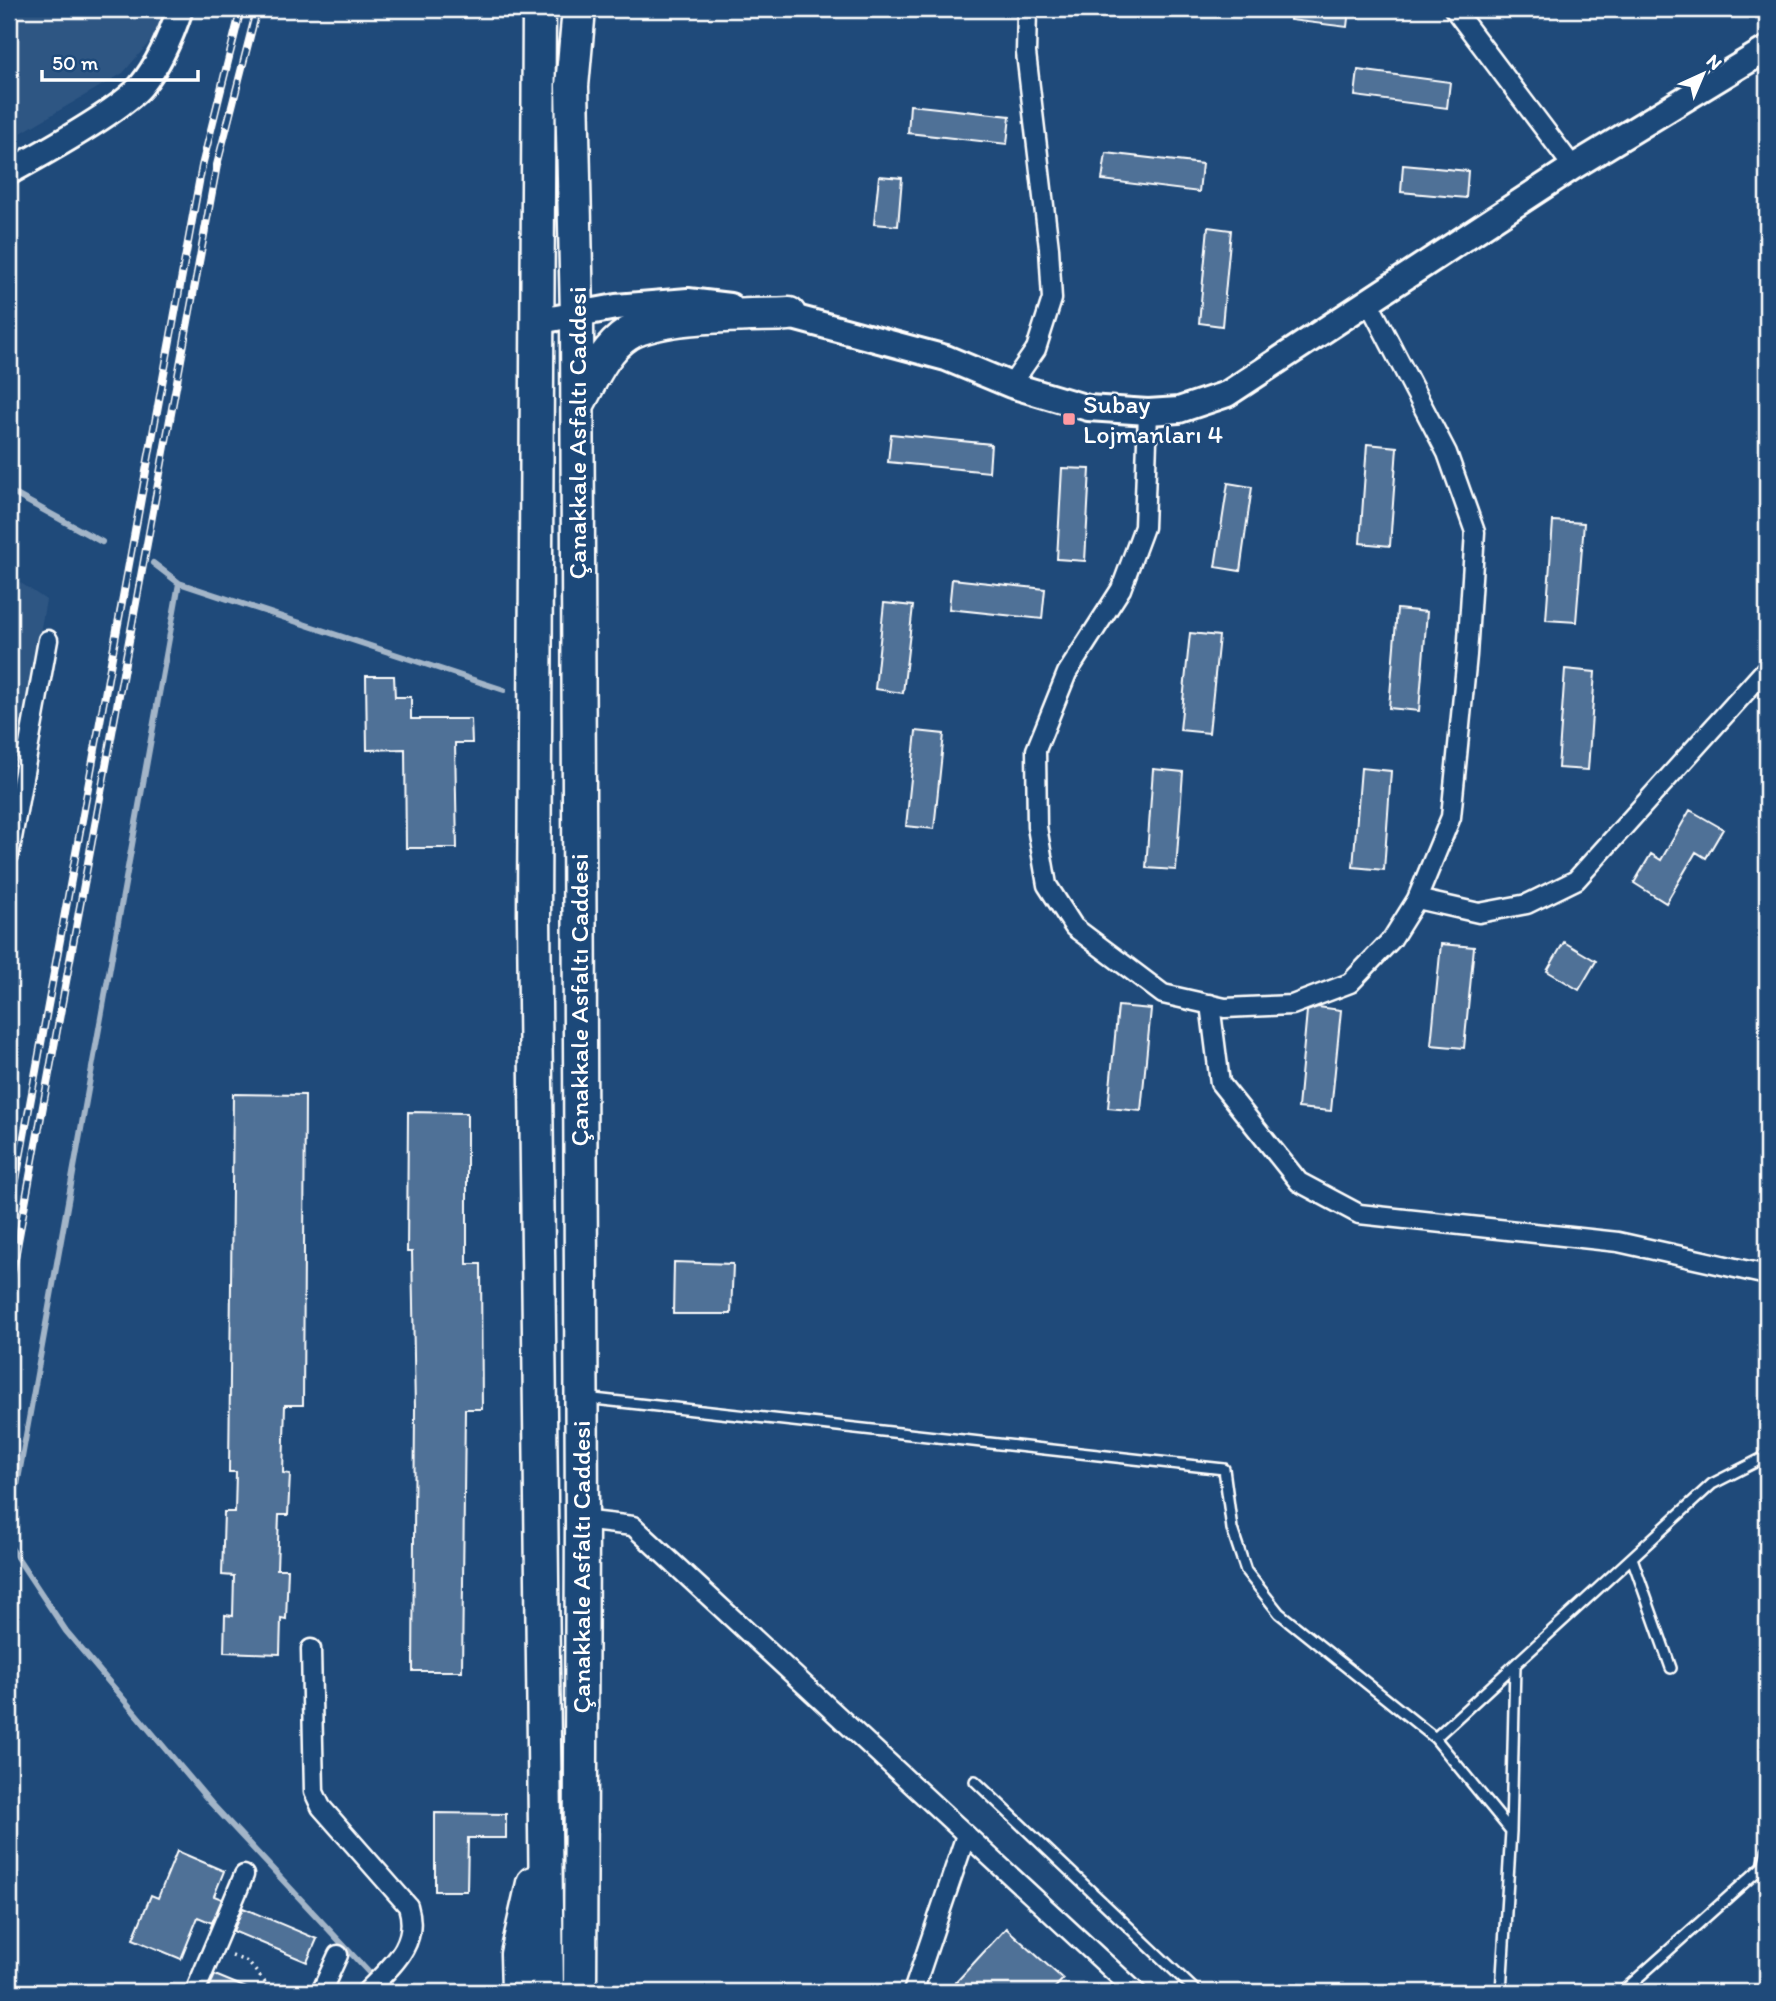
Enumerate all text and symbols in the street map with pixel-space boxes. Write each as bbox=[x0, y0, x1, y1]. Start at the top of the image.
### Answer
scale bar bbox=[42, 38, 198, 82]
north arrow bbox=[1668, 38, 1738, 108]
text: N bbox=[1702, 49, 1727, 75]
text: 50 m bbox=[52, 50, 99, 75]
street label: Çanakkale Asfaltı Caddesi bbox=[561, 286, 593, 580]
place label: Subay Lojmanları 4 bbox=[1083, 388, 1223, 450]
marker: Subay Lojmanları 4 bbox=[1061, 411, 1077, 427]
street label: Çanakkale Asfaltı Caddesi bbox=[563, 853, 595, 1147]
street label: Çanakkale Asfaltı Caddesi bbox=[565, 1420, 597, 1714]

